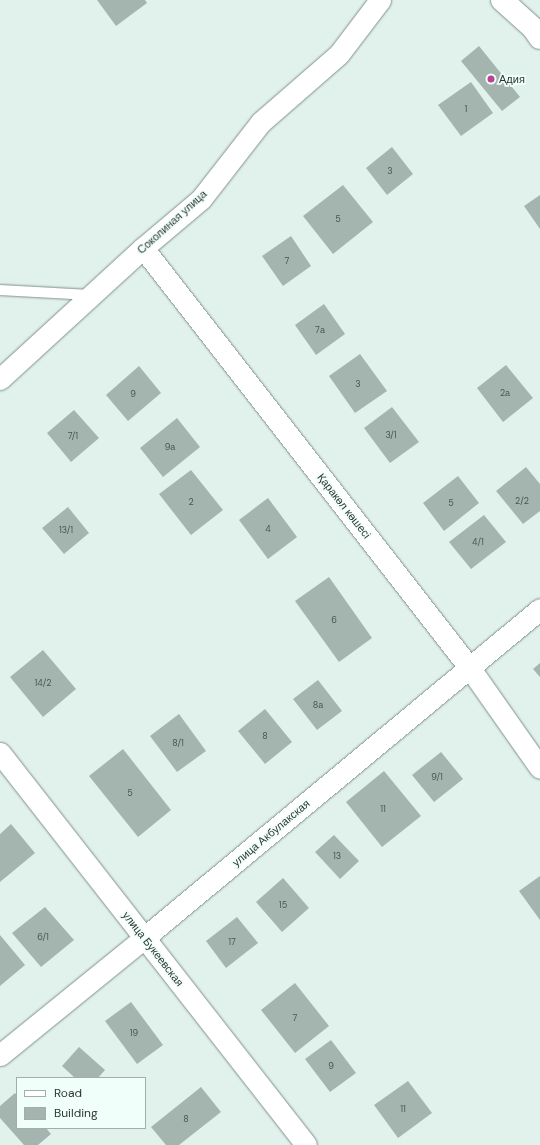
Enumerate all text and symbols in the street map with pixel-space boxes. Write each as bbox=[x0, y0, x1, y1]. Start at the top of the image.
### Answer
place label: Адия bbox=[499, 72, 525, 86]
marker: Адия bbox=[486, 74, 496, 84]
house number: 1 bbox=[465, 104, 467, 114]
house number: 3 bbox=[387, 166, 393, 176]
street label: Соколиная улица bbox=[135, 187, 209, 257]
house number: 5 bbox=[335, 214, 341, 224]
house number: 7 bbox=[285, 256, 289, 266]
house number: 7а bbox=[315, 325, 325, 335]
house number: 3 bbox=[355, 379, 361, 389]
house number: 2а bbox=[500, 388, 510, 398]
house number: 9 bbox=[130, 389, 136, 399]
house number: 3/1 bbox=[385, 430, 397, 440]
house number: 7/1 bbox=[68, 431, 78, 441]
house number: 9а bbox=[165, 442, 175, 452]
street label: Қаракөл көшесі bbox=[315, 471, 373, 541]
house number: 2/2 bbox=[515, 496, 529, 506]
house number: 2 bbox=[188, 497, 194, 507]
house number: 5 bbox=[448, 498, 454, 508]
house number: 4 bbox=[265, 524, 271, 534]
house number: 13/1 bbox=[59, 525, 73, 535]
house number: 4/1 bbox=[472, 537, 484, 547]
house number: 6 bbox=[331, 615, 337, 625]
house number: 14/2 bbox=[35, 678, 51, 688]
house number: 8а bbox=[313, 700, 323, 710]
house number: 8 bbox=[262, 731, 268, 741]
house number: 8/1 bbox=[172, 738, 184, 748]
house number: 9/1 bbox=[431, 772, 443, 782]
house number: 5 bbox=[127, 788, 133, 798]
street label: улица Акбулакская bbox=[230, 797, 312, 869]
house number: 11 bbox=[380, 804, 386, 814]
house number: 13 bbox=[333, 851, 341, 861]
house number: 15 bbox=[279, 900, 287, 910]
street label: улица Букеевская bbox=[120, 909, 186, 989]
house number: 6/1 bbox=[37, 932, 49, 942]
house number: 17 bbox=[228, 937, 236, 947]
house number: 7 bbox=[293, 1013, 297, 1023]
house number: 19 bbox=[130, 1028, 138, 1038]
house number: 9 bbox=[328, 1061, 334, 1071]
legend bbox=[16, 1077, 146, 1129]
text: Road bbox=[54, 1085, 82, 1101]
house number: 11 bbox=[400, 1104, 406, 1114]
text: Building bbox=[54, 1105, 98, 1121]
house number: 8 bbox=[183, 1114, 189, 1124]

